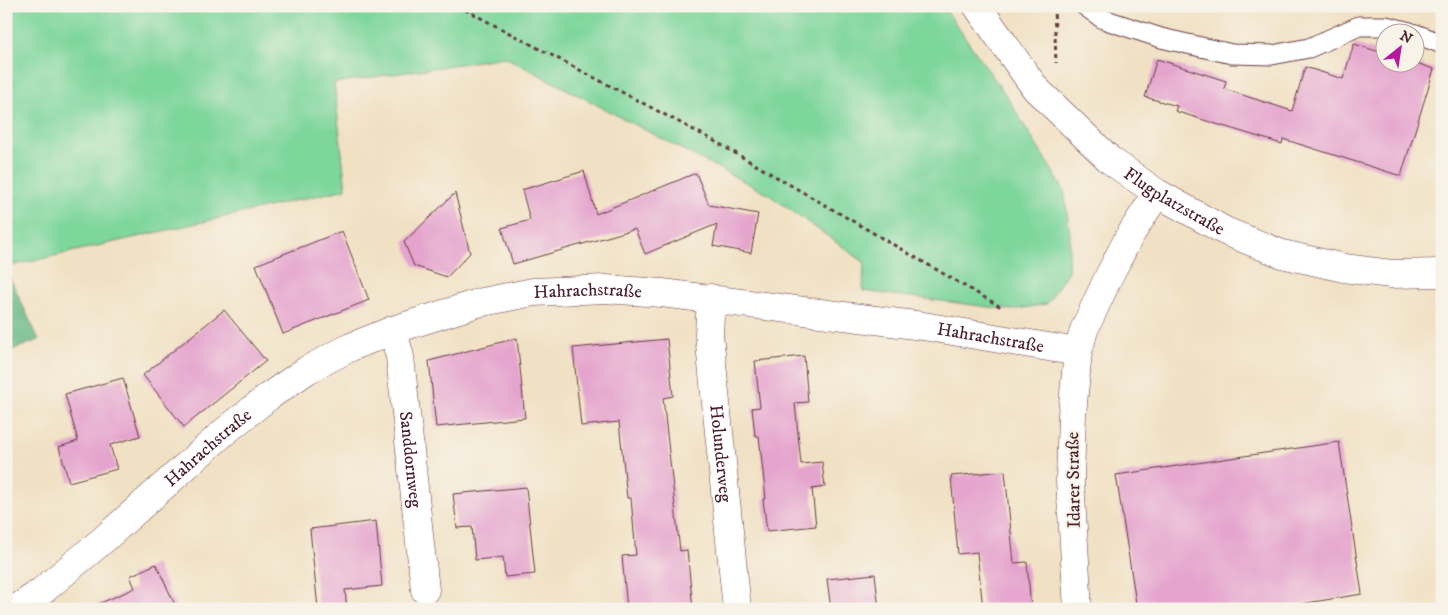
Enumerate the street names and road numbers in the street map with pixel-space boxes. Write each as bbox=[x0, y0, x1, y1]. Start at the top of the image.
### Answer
street label: Flugplatzstraße bbox=[1119, 163, 1228, 241]
street label: Hahrachstraße bbox=[533, 279, 642, 304]
street label: Hahrachstraße bbox=[935, 319, 1046, 358]
street label: Hahrachstraße bbox=[160, 404, 256, 492]
street label: Holunderweg bbox=[704, 404, 736, 504]
street label: Sanddornweg bbox=[394, 410, 426, 509]
street label: Idarer Straße bbox=[1062, 432, 1086, 528]

